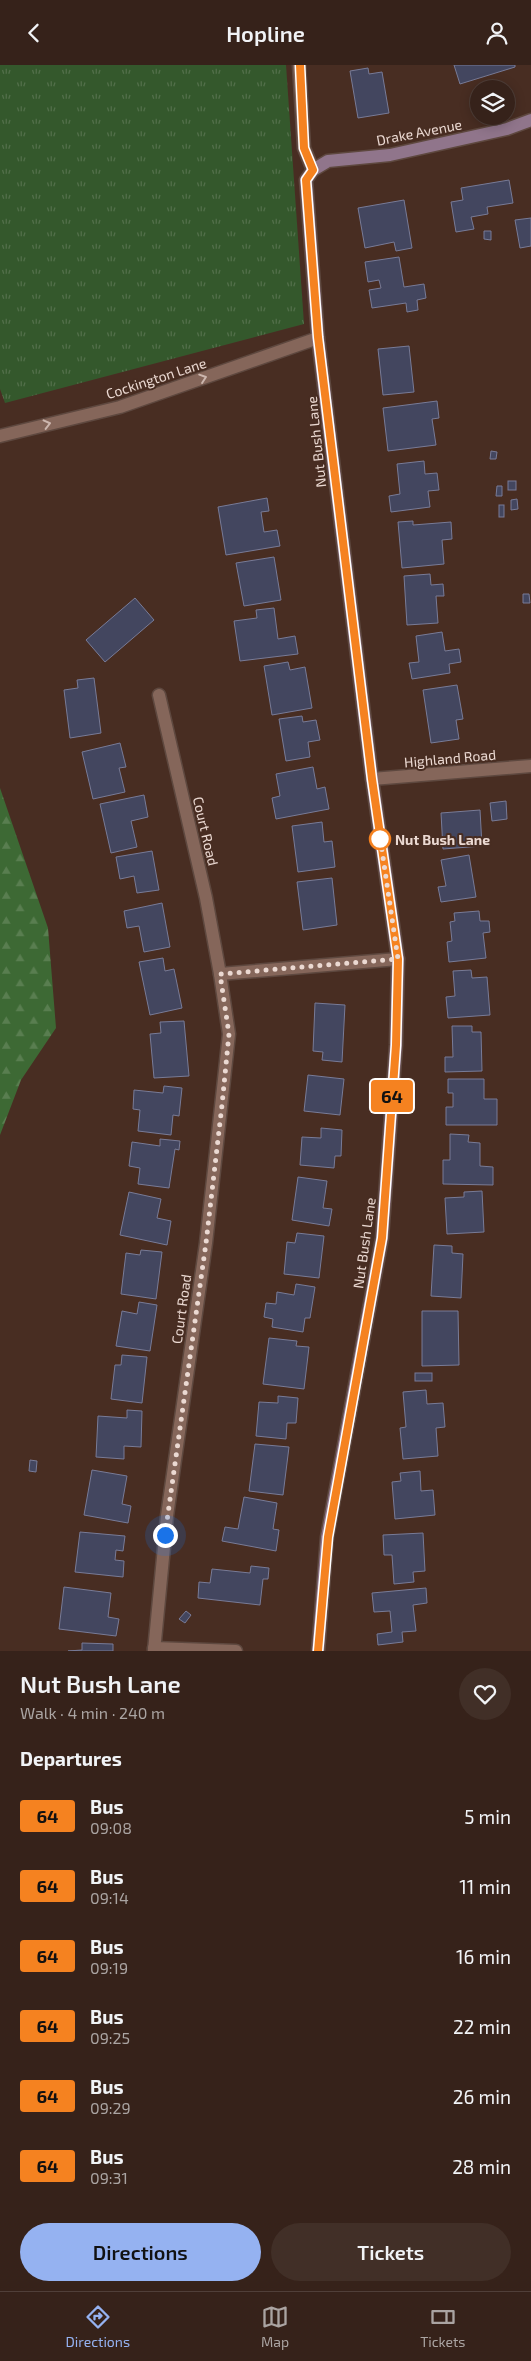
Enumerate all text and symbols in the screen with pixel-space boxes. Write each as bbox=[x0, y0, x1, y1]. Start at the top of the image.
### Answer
icon: back bbox=[20, 19, 48, 47]
icon: person bbox=[483, 19, 511, 47]
text: Hopline bbox=[226, 20, 305, 46]
map controls bbox=[470, 80, 515, 125]
button: layers bbox=[470, 80, 515, 125]
street label: Drake Avenue bbox=[375, 115, 463, 149]
street label: Cockington Lane bbox=[104, 354, 208, 402]
one-way arrow bbox=[198, 374, 207, 384]
street label: Nut Bush Lane bbox=[303, 395, 329, 489]
one-way arrow bbox=[43, 420, 51, 430]
street label: Highland Road bbox=[403, 746, 497, 770]
street label: Court Road bbox=[190, 795, 222, 867]
marker: Nut Bush Lane bbox=[369, 828, 391, 850]
place label: Nut Bush Lane bbox=[395, 831, 490, 848]
line badge: 64 bbox=[370, 1080, 414, 1112]
text: 64 bbox=[381, 1085, 403, 1107]
street label: Nut Bush Lane bbox=[349, 1196, 379, 1290]
street label: Court Road bbox=[168, 1273, 194, 1345]
your location bbox=[153, 1523, 178, 1548]
button: heart bbox=[459, 1668, 511, 1720]
text: Nut Bush Lane bbox=[20, 1669, 181, 1698]
text: Walk · 4 min · 240 m bbox=[20, 1703, 165, 1722]
text: Departures bbox=[20, 1747, 122, 1770]
text: Bus bbox=[90, 1795, 124, 1818]
text: 64 bbox=[36, 1805, 59, 1827]
text: 5 min bbox=[464, 1805, 511, 1828]
text: 09:08 bbox=[90, 1818, 132, 1837]
text: Bus bbox=[90, 1865, 124, 1888]
text: 64 bbox=[36, 1875, 59, 1897]
text: 11 min bbox=[459, 1875, 511, 1898]
text: 09:14 bbox=[90, 1888, 129, 1907]
text: Bus bbox=[90, 1935, 124, 1958]
text: 64 bbox=[36, 1945, 59, 1967]
text: 16 min bbox=[456, 1945, 511, 1968]
text: 09:19 bbox=[90, 1958, 128, 1977]
text: Bus bbox=[90, 2005, 124, 2028]
text: 64 bbox=[36, 2015, 59, 2037]
text: 22 min bbox=[453, 2015, 511, 2038]
text: 09:25 bbox=[90, 2028, 130, 2047]
text: Bus bbox=[90, 2075, 124, 2098]
text: 64 bbox=[36, 2085, 59, 2107]
text: 26 min bbox=[453, 2085, 511, 2108]
text: 09:29 bbox=[90, 2098, 131, 2117]
text: Bus bbox=[90, 2145, 124, 2168]
text: 64 bbox=[36, 2155, 59, 2177]
text: 28 min bbox=[452, 2155, 511, 2178]
text: 09:31 bbox=[90, 2168, 128, 2187]
button: Directions bbox=[20, 2223, 261, 2281]
button: Tickets bbox=[271, 2223, 511, 2281]
tab: Directions bbox=[65, 2303, 130, 2350]
tab: Map bbox=[261, 2303, 289, 2350]
tab: Tickets bbox=[420, 2303, 465, 2350]

